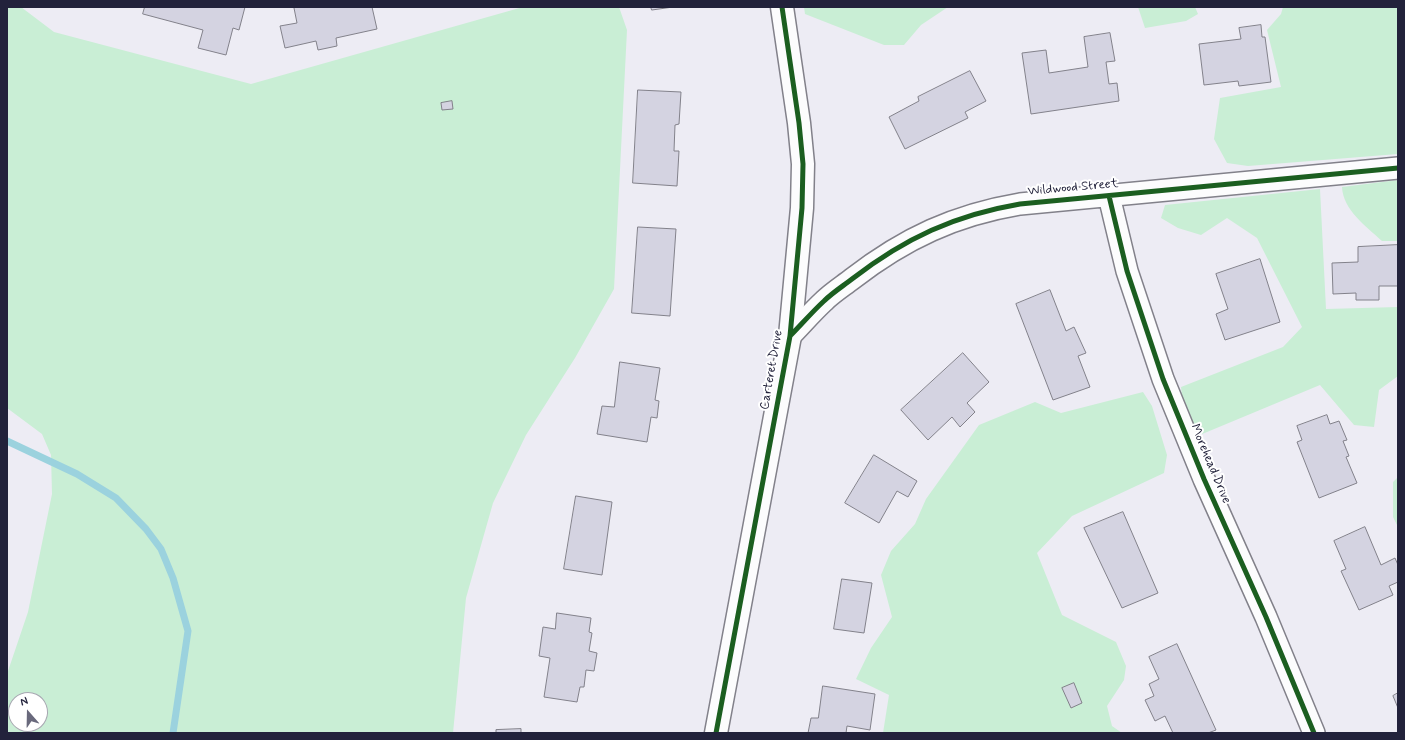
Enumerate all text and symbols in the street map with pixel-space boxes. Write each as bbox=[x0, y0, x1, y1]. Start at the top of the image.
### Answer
street label: Wildwood Street bbox=[1027, 176, 1119, 200]
street label: Carteret Drive bbox=[757, 329, 787, 411]
street label: Morehead Drive bbox=[1186, 422, 1234, 506]
north arrow bbox=[8, 692, 48, 732]
text: N bbox=[18, 694, 30, 709]

